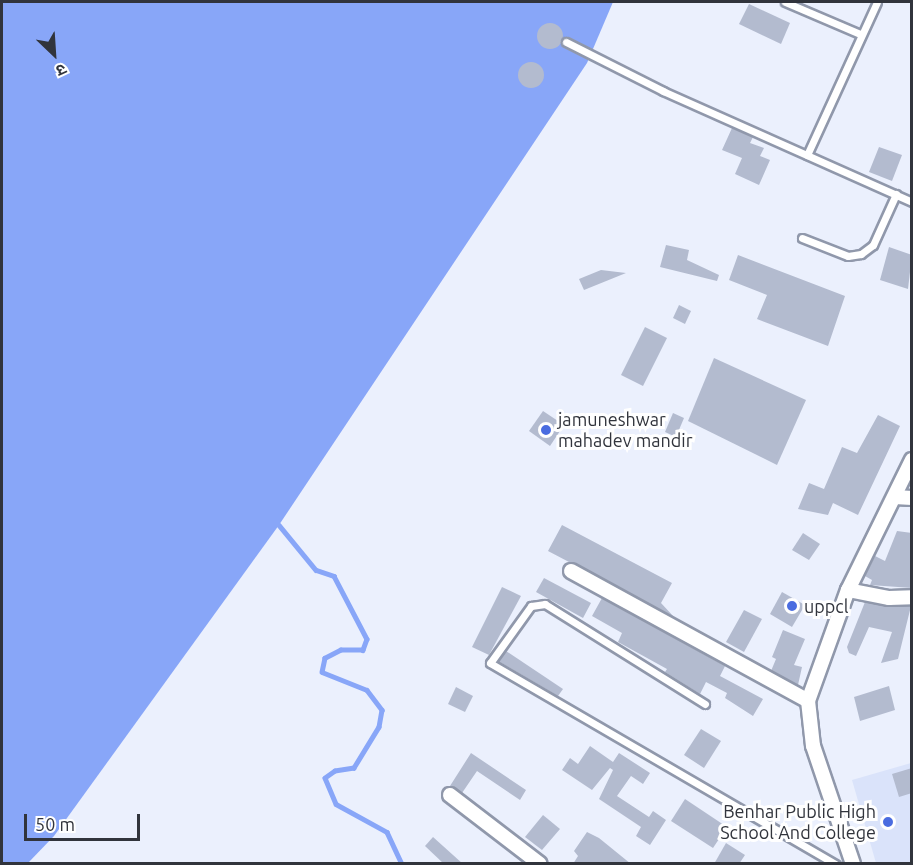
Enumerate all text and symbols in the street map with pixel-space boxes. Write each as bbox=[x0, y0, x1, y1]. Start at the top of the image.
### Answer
north arrow bbox=[24, 24, 84, 84]
text: उ bbox=[54, 60, 70, 80]
place label: jamuneshwar mahadev mandir bbox=[558, 409, 692, 452]
marker: jamuneshwar mahadev mandir bbox=[539, 423, 553, 437]
place label: uppcl bbox=[804, 595, 848, 617]
marker: uppcl bbox=[785, 599, 799, 613]
place label: Benhar Public High School And College bbox=[720, 801, 876, 844]
scale bar bbox=[27, 802, 142, 840]
text: 50 m bbox=[35, 814, 75, 834]
marker: Benhar Public High School And College bbox=[881, 815, 895, 829]

